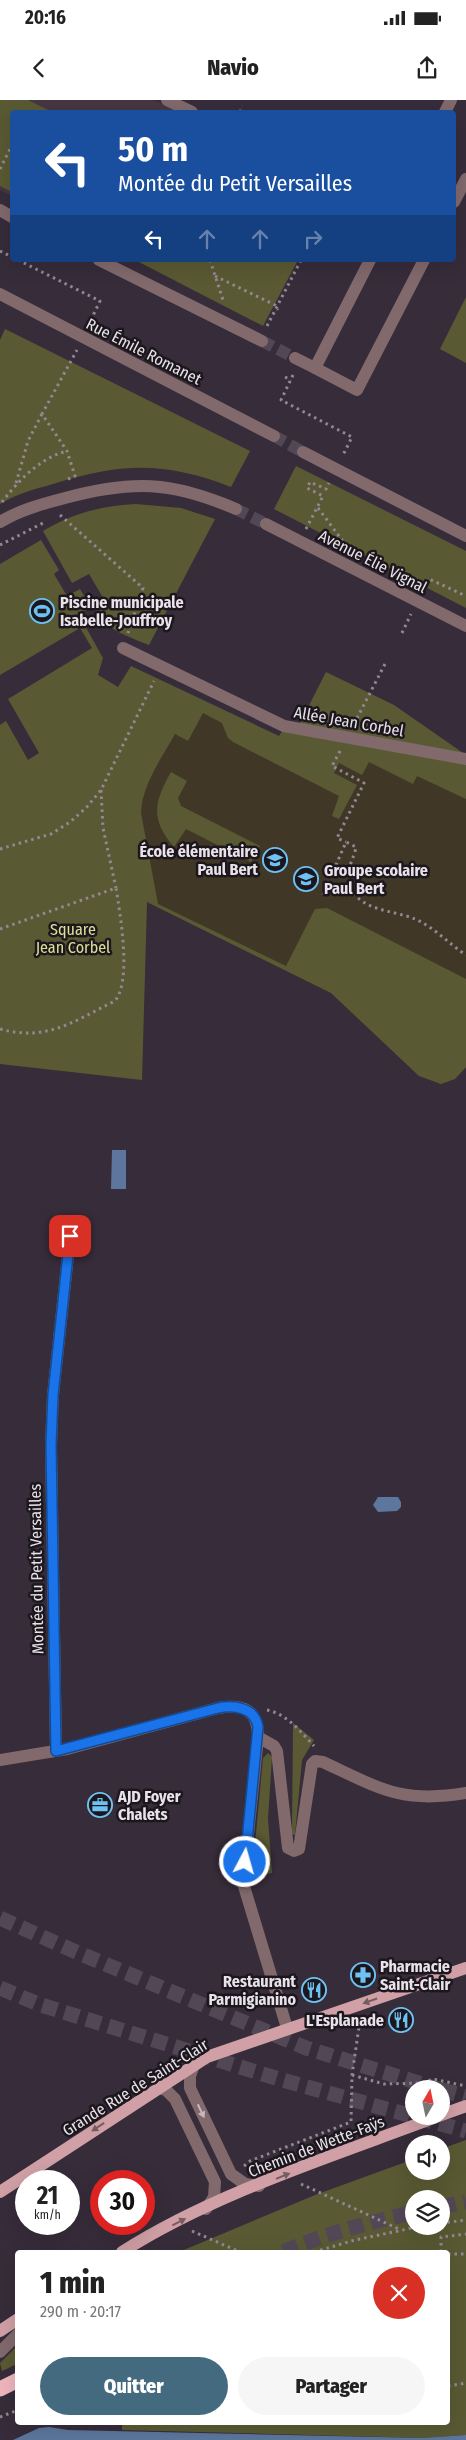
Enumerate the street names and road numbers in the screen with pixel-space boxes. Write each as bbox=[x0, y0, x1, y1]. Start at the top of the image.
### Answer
street label: Rue Émile Romanet bbox=[83, 314, 205, 389]
street label: Avenue Élie Vignal bbox=[315, 526, 430, 597]
street label: Allée Jean Corbel bbox=[293, 703, 405, 740]
street label: Montée du Petit Versailles bbox=[26, 1484, 47, 1654]
street label: Grande Rue de Saint-Clair bbox=[59, 2035, 212, 2140]
street label: Chemin de Wette-Faÿs bbox=[245, 2112, 387, 2181]

